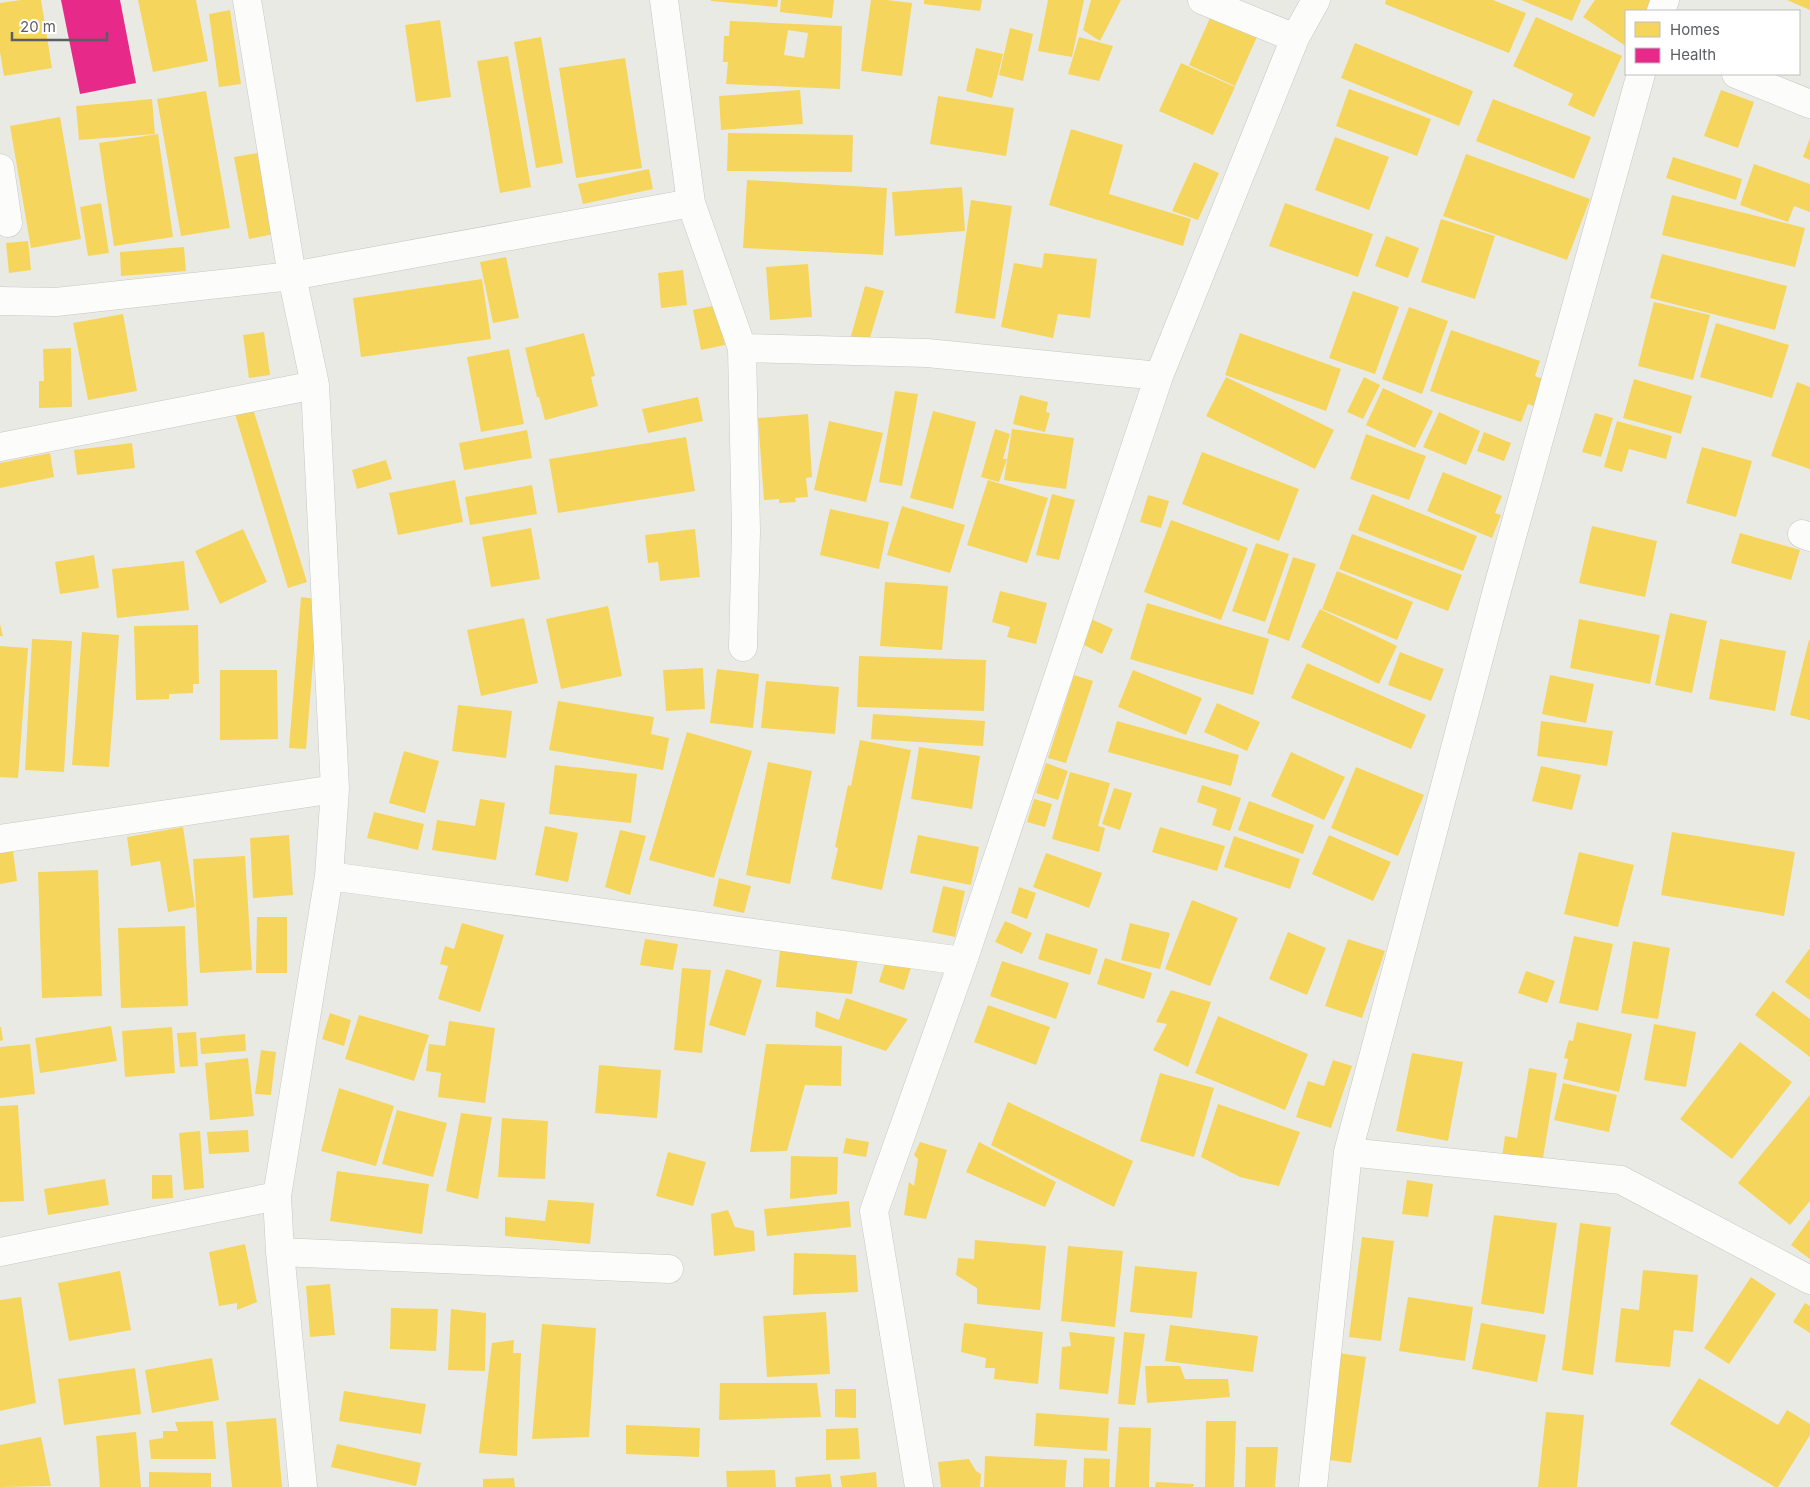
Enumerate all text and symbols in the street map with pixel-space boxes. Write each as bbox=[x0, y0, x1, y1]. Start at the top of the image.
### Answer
scale bar bbox=[12, 10, 108, 42]
legend bbox=[1625, 10, 1800, 75]
text: 20 m bbox=[20, 17, 56, 36]
text: Homes bbox=[1670, 20, 1720, 39]
text: Health bbox=[1670, 45, 1716, 64]

